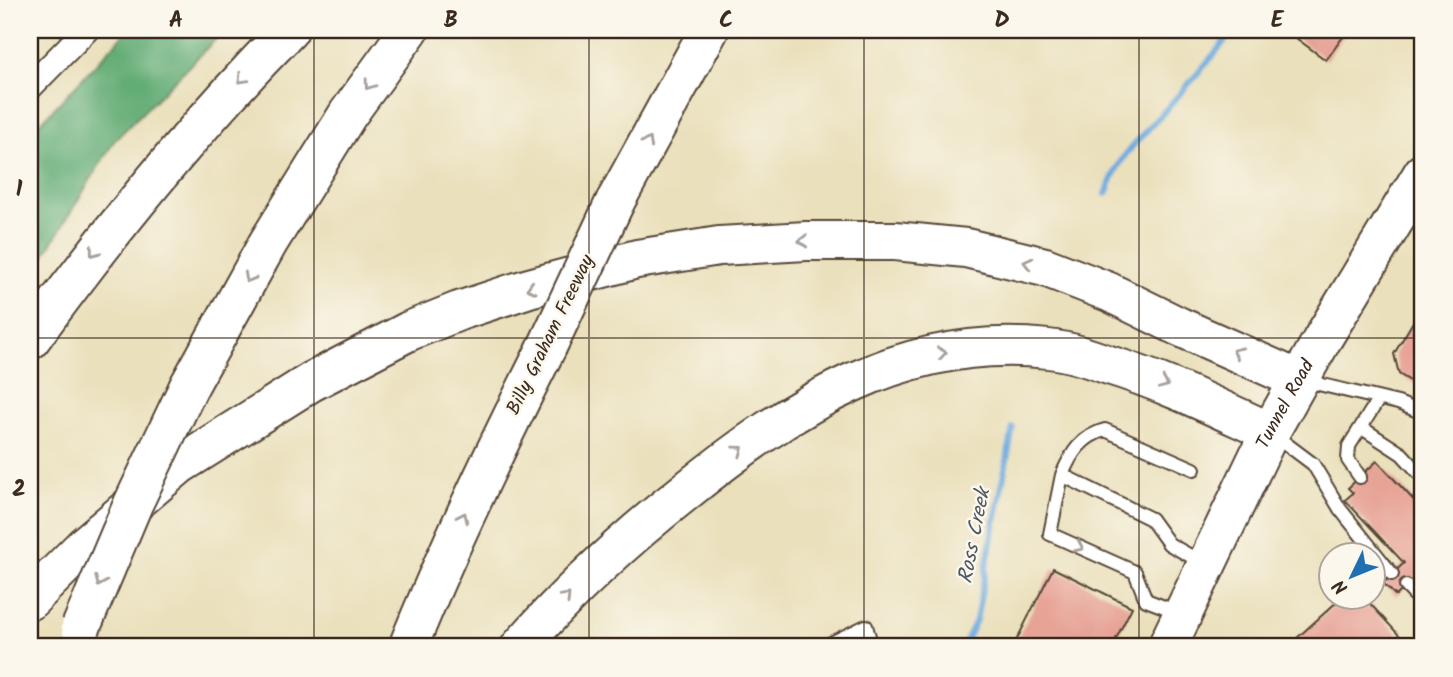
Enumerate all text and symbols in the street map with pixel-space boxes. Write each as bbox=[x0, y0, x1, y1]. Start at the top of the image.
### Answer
text: A bbox=[169, 3, 183, 39]
text: B bbox=[444, 3, 458, 39]
text: C bbox=[719, 3, 733, 39]
text: D bbox=[994, 3, 1010, 39]
text: E bbox=[1271, 3, 1285, 39]
one-way arrow bbox=[238, 71, 251, 84]
one-way arrow bbox=[365, 77, 377, 90]
one-way arrow bbox=[640, 137, 653, 149]
text: 1 bbox=[16, 172, 23, 208]
one-way arrow bbox=[797, 234, 808, 249]
one-way arrow bbox=[90, 244, 103, 257]
street label: Billy Graham Freeway bbox=[499, 249, 603, 420]
one-way arrow bbox=[1022, 257, 1034, 271]
one-way arrow bbox=[244, 271, 257, 283]
one-way arrow bbox=[525, 279, 537, 294]
one-way arrow bbox=[937, 346, 948, 361]
one-way arrow bbox=[1231, 346, 1244, 360]
street label: Tunnel Road bbox=[1249, 354, 1323, 454]
one-way arrow bbox=[1157, 376, 1169, 390]
one-way arrow bbox=[731, 446, 744, 458]
text: 2 bbox=[12, 472, 26, 508]
water label: Ross Creek bbox=[950, 482, 1001, 586]
one-way arrow bbox=[455, 512, 469, 524]
one-way arrow bbox=[1072, 539, 1085, 553]
north arrow bbox=[1316, 540, 1386, 610]
text: N bbox=[1326, 572, 1356, 601]
one-way arrow bbox=[94, 575, 108, 588]
one-way arrow bbox=[557, 592, 570, 605]

